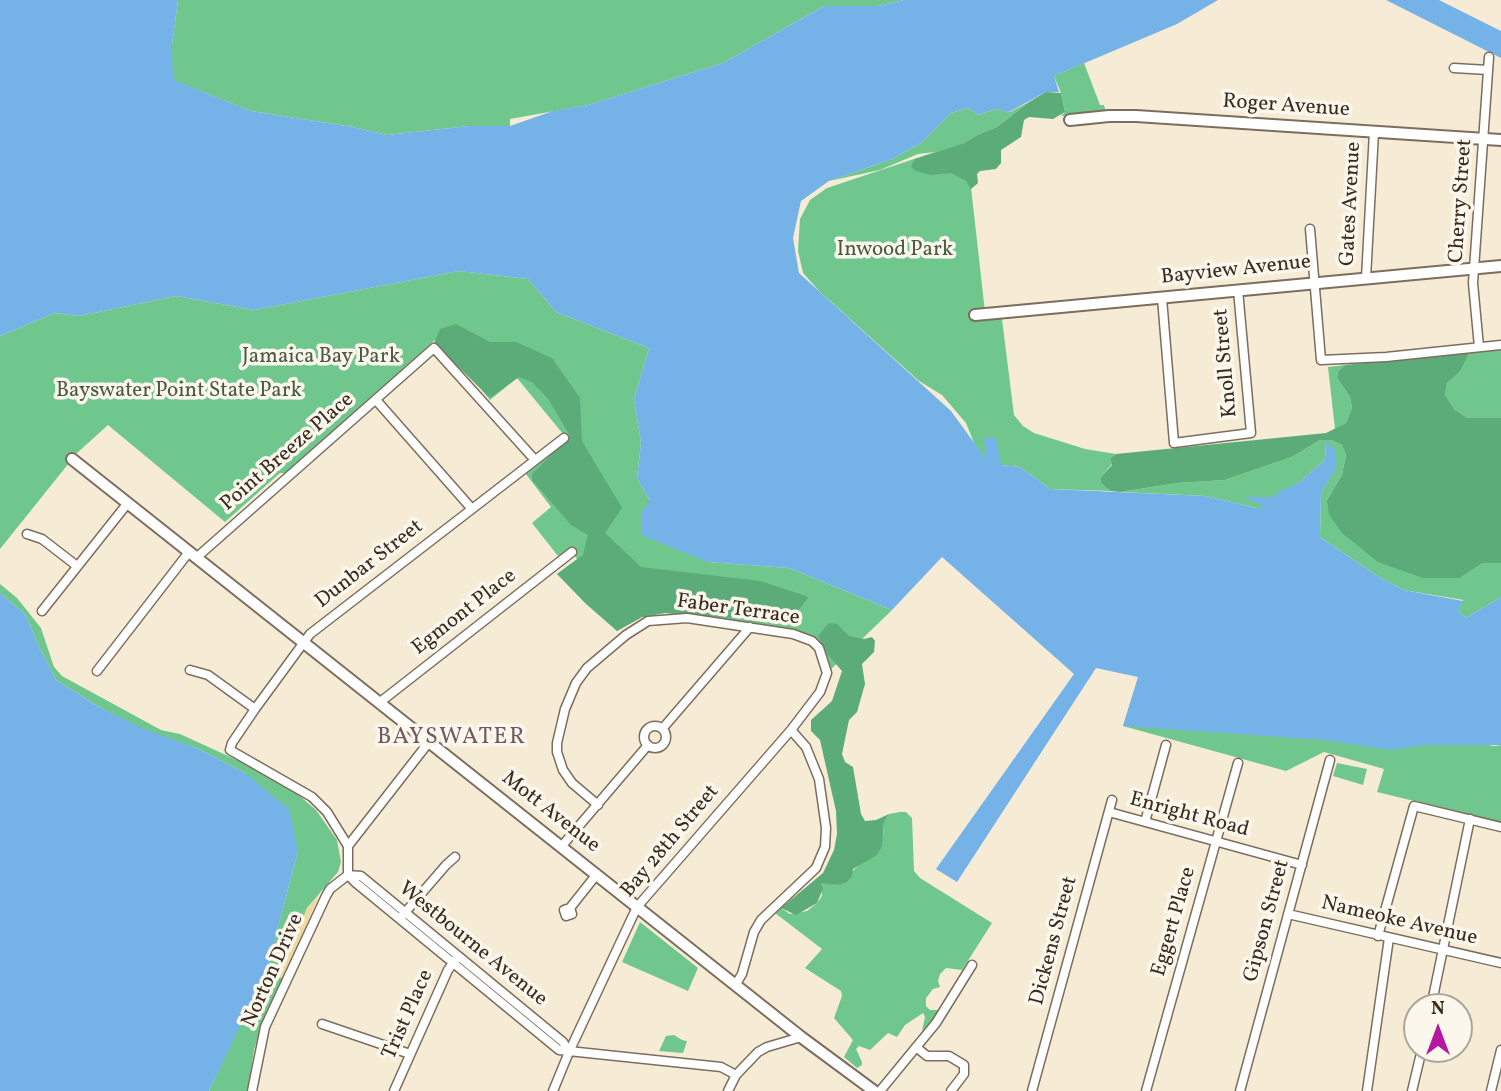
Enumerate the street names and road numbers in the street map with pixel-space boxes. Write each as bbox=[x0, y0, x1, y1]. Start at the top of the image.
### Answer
street label: Roger Avenue bbox=[1222, 90, 1350, 124]
street label: Cherry Street bbox=[1445, 138, 1479, 264]
street label: Gates Avenue bbox=[1336, 141, 1368, 267]
street label: Bayview Avenue bbox=[1160, 251, 1312, 291]
street label: Knoll Street bbox=[1210, 307, 1244, 419]
street label: Point Breeze Place bbox=[216, 388, 360, 518]
street label: Dunbar Street bbox=[311, 515, 429, 615]
street label: Egmont Place bbox=[408, 564, 522, 662]
street label: Faber Terrace bbox=[675, 590, 801, 632]
street label: Mott Avenue bbox=[496, 767, 604, 859]
street label: Bay 28th Street bbox=[616, 780, 726, 904]
street label: Enright Road bbox=[1127, 788, 1251, 844]
street label: Gipson Street bbox=[1240, 857, 1296, 985]
street label: Eggert Place bbox=[1147, 864, 1203, 980]
street label: Dickens Street bbox=[1026, 874, 1084, 1008]
street label: Westbourne Avenue bbox=[392, 877, 552, 1013]
street label: Nameoke Avenue bbox=[1318, 892, 1480, 952]
street label: Norton Drive bbox=[238, 910, 310, 1032]
street label: Trist Place bbox=[378, 966, 440, 1064]

